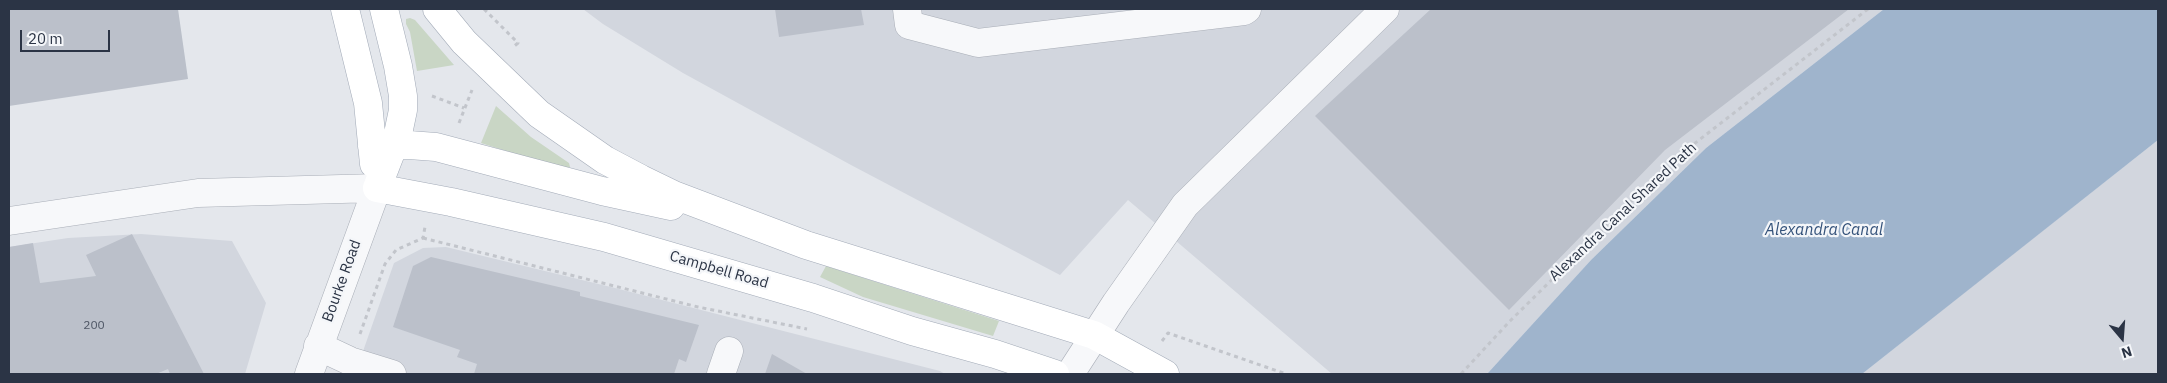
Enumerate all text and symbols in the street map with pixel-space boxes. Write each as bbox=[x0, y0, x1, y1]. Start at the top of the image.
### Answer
scale bar bbox=[22, 20, 112, 52]
text: 20 m bbox=[28, 29, 63, 48]
street label: Alexandra Canal Shared Path bbox=[1546, 139, 1700, 285]
water label: Alexandra Canal bbox=[1765, 220, 1883, 240]
street label: Bourke Road bbox=[319, 237, 365, 325]
street label: Campbell Road bbox=[667, 247, 771, 293]
north arrow bbox=[2097, 313, 2147, 363]
house number: 200 bbox=[83, 319, 105, 333]
text: N bbox=[2119, 342, 2134, 362]

